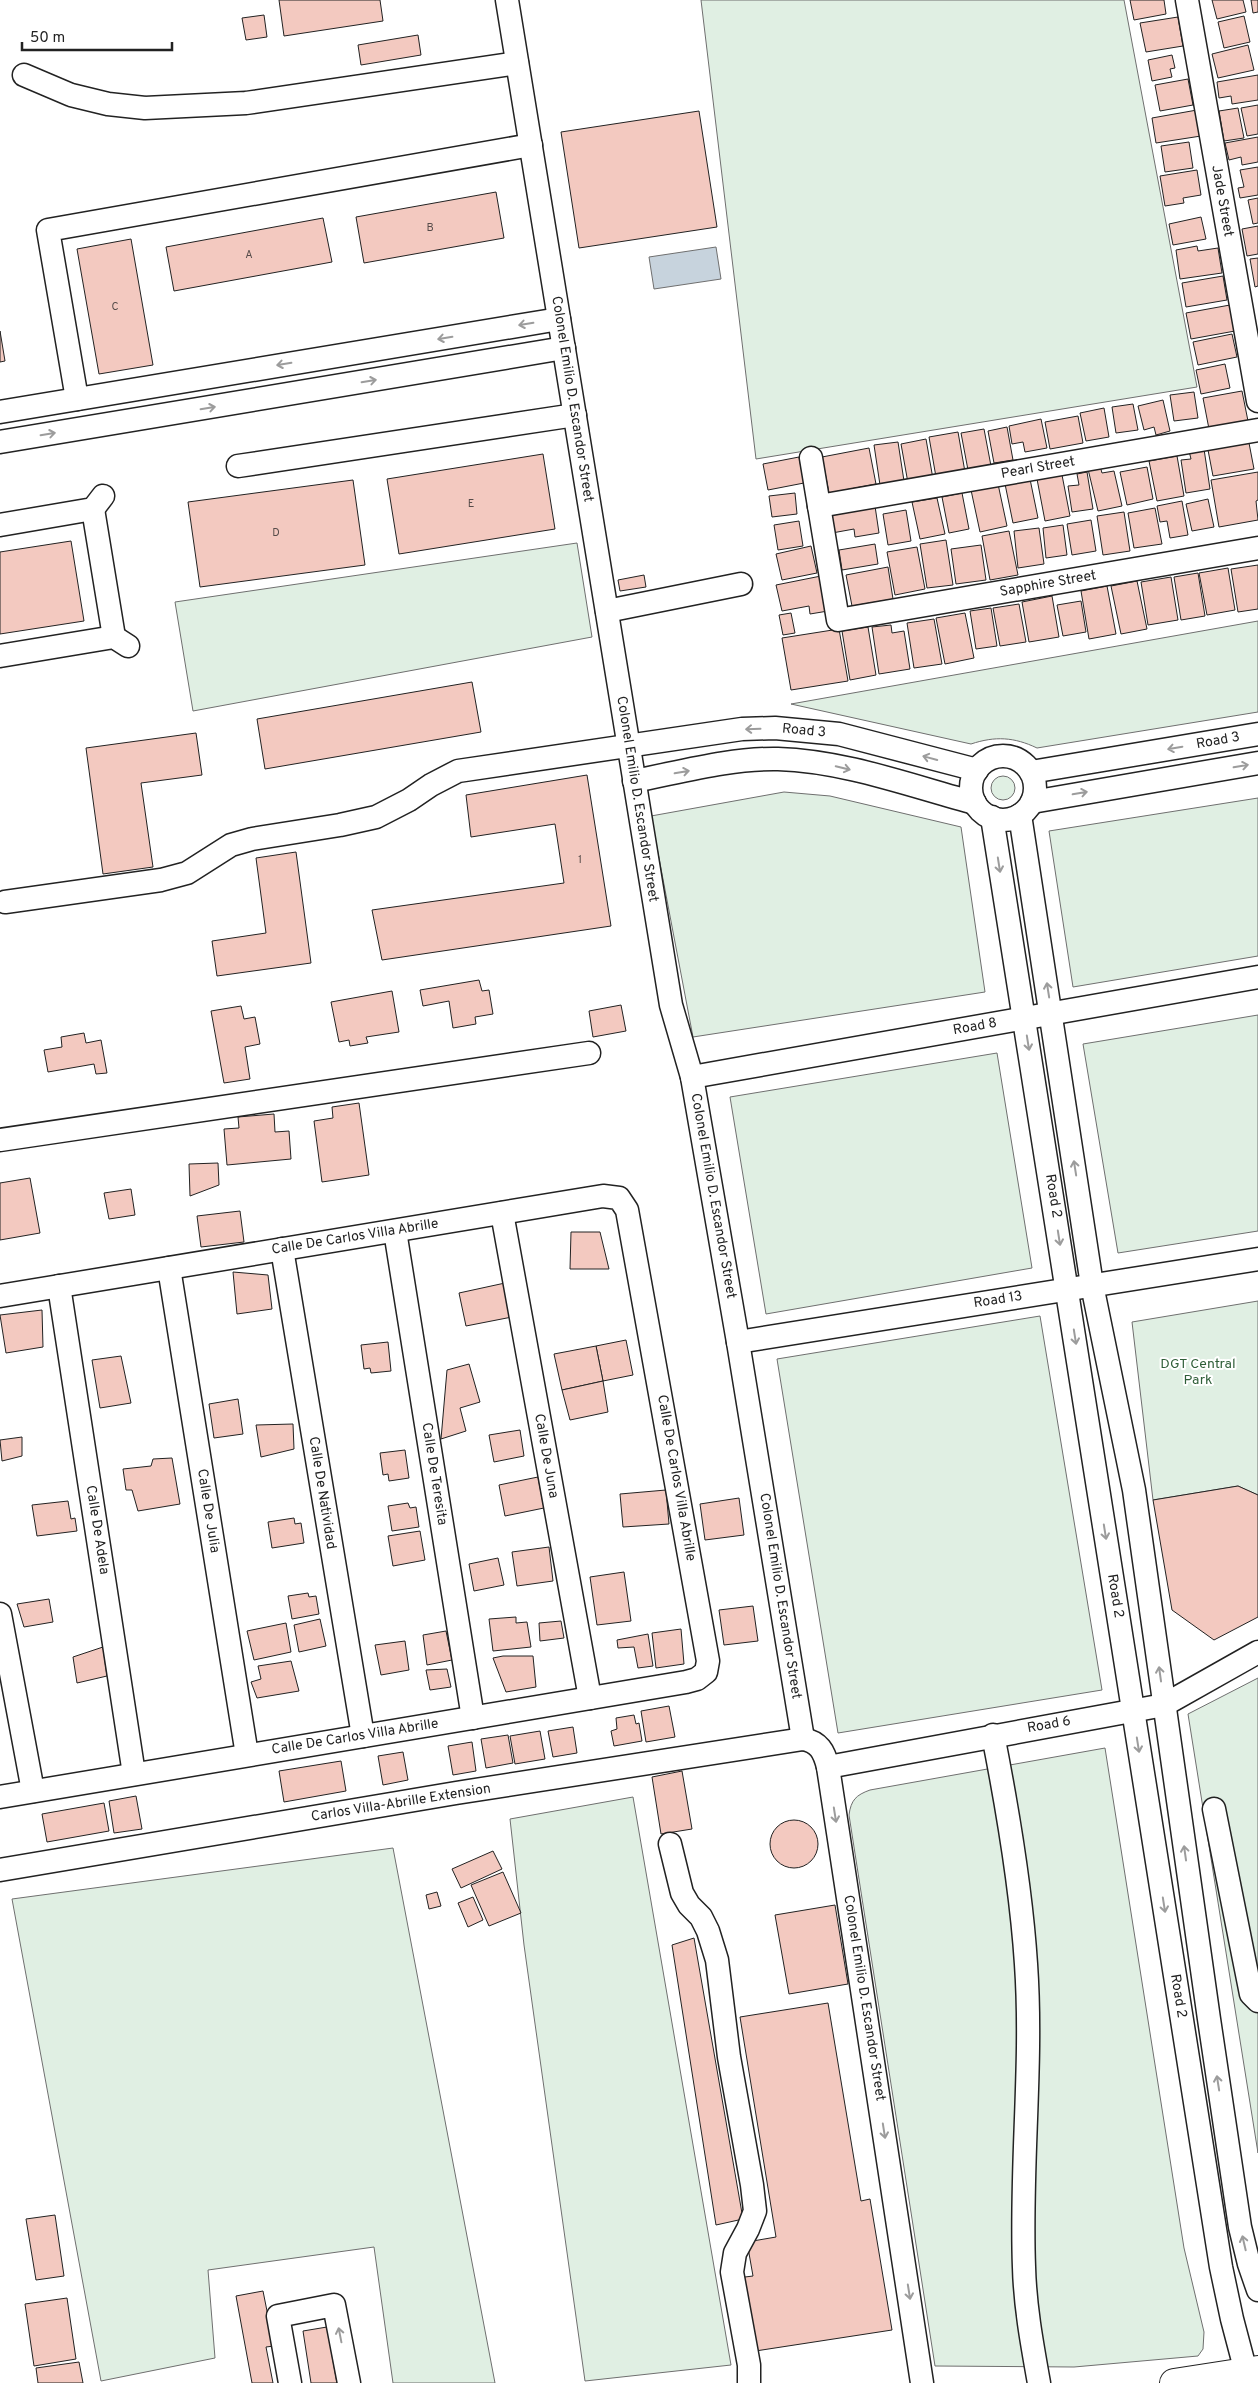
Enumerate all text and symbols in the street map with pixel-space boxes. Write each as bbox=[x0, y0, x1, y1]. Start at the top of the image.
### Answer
scale bar bbox=[22, 20, 172, 52]
text: 50 m bbox=[30, 29, 65, 48]
street label: Jade Street bbox=[1207, 164, 1237, 238]
house number: B bbox=[426, 221, 434, 235]
house number: A bbox=[245, 248, 253, 262]
street label: Colonel Emilio D. Escandor Street bbox=[547, 295, 597, 503]
house number: C bbox=[111, 300, 119, 314]
one-way arrow bbox=[518, 320, 534, 330]
one-way arrow bbox=[437, 333, 453, 343]
one-way arrow bbox=[277, 360, 293, 370]
one-way arrow bbox=[360, 375, 376, 385]
one-way arrow bbox=[200, 402, 216, 412]
one-way arrow bbox=[40, 429, 56, 439]
street label: Pearl Street bbox=[1000, 453, 1076, 483]
house number: E bbox=[468, 497, 474, 511]
house number: D bbox=[272, 526, 280, 540]
street label: Sapphire Street bbox=[998, 567, 1098, 601]
street label: Colonel Emilio D. Escandor Street bbox=[612, 695, 662, 903]
street label: Road 3 bbox=[781, 721, 827, 741]
one-way arrow bbox=[745, 724, 762, 734]
street label: Road 3 bbox=[1195, 729, 1241, 753]
one-way arrow bbox=[1168, 744, 1184, 754]
one-way arrow bbox=[922, 752, 938, 762]
one-way arrow bbox=[1232, 761, 1248, 771]
one-way arrow bbox=[834, 763, 850, 773]
one-way arrow bbox=[673, 767, 689, 776]
one-way arrow bbox=[1072, 788, 1088, 798]
house number: 1 bbox=[578, 853, 582, 867]
one-way arrow bbox=[995, 857, 1005, 873]
one-way arrow bbox=[1042, 982, 1052, 998]
street label: Road 8 bbox=[952, 1015, 998, 1039]
one-way arrow bbox=[1024, 1035, 1034, 1051]
street label: Colonel Emilio D. Escandor Street bbox=[687, 1092, 739, 1300]
one-way arrow bbox=[1069, 1160, 1079, 1176]
street label: Road 2 bbox=[1041, 1173, 1065, 1219]
street label: Calle De Carlos Villa Abrille bbox=[270, 1215, 440, 1259]
one-way arrow bbox=[1055, 1230, 1065, 1246]
street label: Road 13 bbox=[972, 1288, 1024, 1312]
one-way arrow bbox=[1070, 1329, 1080, 1345]
park label: DGT Central Park bbox=[1160, 1356, 1236, 1389]
street label: Calle De Carlos Villa Abrille bbox=[653, 1393, 699, 1563]
street label: Calle De Juna bbox=[530, 1412, 562, 1500]
street label: Calle De Teresita bbox=[417, 1421, 451, 1527]
street label: Calle De Natividad bbox=[305, 1435, 339, 1551]
street label: Calle De Julia bbox=[193, 1468, 223, 1554]
street label: Calle De Adela bbox=[82, 1484, 112, 1576]
street label: Colonel Emilio D. Escandor Street bbox=[755, 1492, 805, 1700]
one-way arrow bbox=[1100, 1524, 1110, 1540]
street label: Road 2 bbox=[1103, 1573, 1127, 1619]
one-way arrow bbox=[1155, 1667, 1165, 1683]
street label: Road 6 bbox=[1026, 1713, 1072, 1737]
street label: Calle De Carlos Villa Abrille bbox=[270, 1715, 440, 1759]
one-way arrow bbox=[1133, 1737, 1143, 1753]
street label: Carlos Villa-Abrille Extension bbox=[310, 1780, 492, 1826]
one-way arrow bbox=[831, 1807, 841, 1823]
one-way arrow bbox=[1180, 1845, 1190, 1861]
street label: Colonel Emilio D. Escandor Street bbox=[839, 1894, 889, 2102]
one-way arrow bbox=[1159, 1897, 1169, 1913]
street label: Road 2 bbox=[1166, 1973, 1190, 2019]
one-way arrow bbox=[1213, 2075, 1223, 2091]
one-way arrow bbox=[879, 2123, 889, 2139]
one-way arrow bbox=[1239, 2236, 1248, 2252]
one-way arrow bbox=[904, 2283, 914, 2299]
one-way arrow bbox=[335, 2327, 344, 2343]

